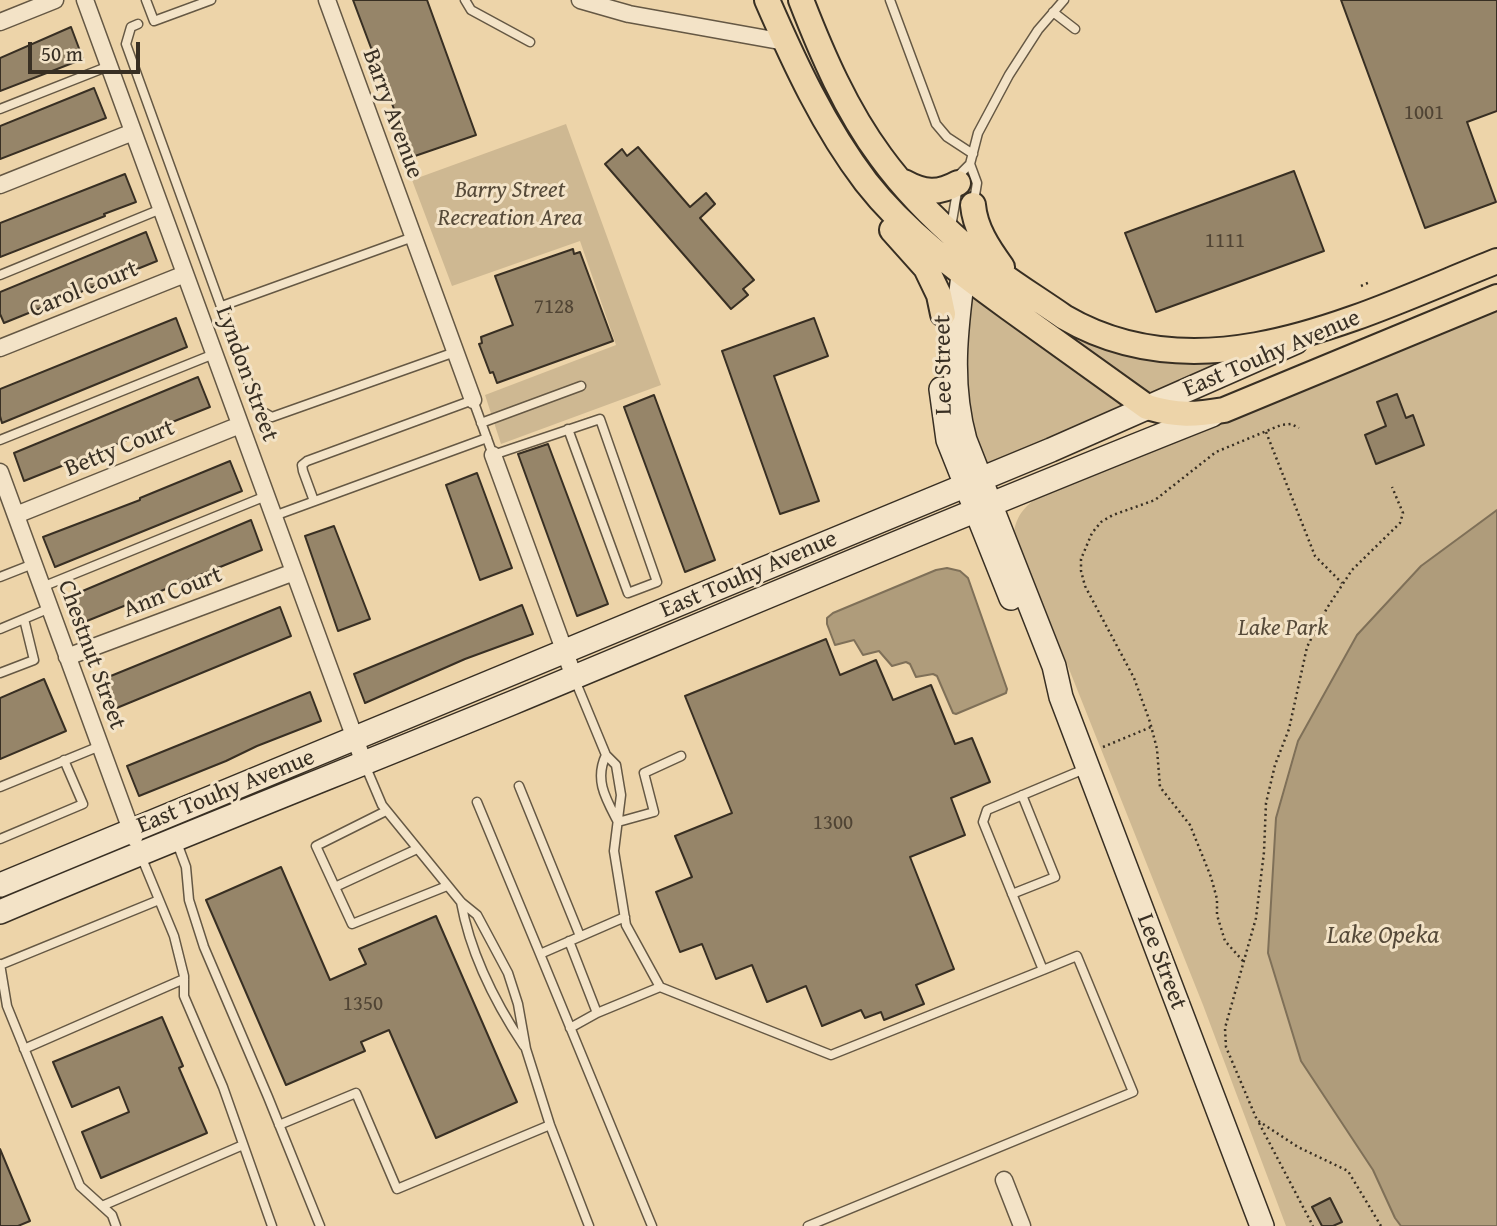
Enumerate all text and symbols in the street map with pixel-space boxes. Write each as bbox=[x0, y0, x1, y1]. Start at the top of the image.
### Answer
scale bar bbox=[32, 28, 144, 72]
text: 50 m bbox=[41, 38, 83, 69]
street label: Barry Avenue bbox=[355, 45, 429, 183]
house number: 1001 bbox=[1404, 101, 1444, 127]
park label: Barry Street Recreation Area bbox=[438, 177, 582, 233]
house number: 1111 bbox=[1205, 229, 1245, 255]
street label: Carol Court bbox=[25, 255, 143, 325]
house number: 7128 bbox=[534, 295, 574, 321]
street label: Lyndon Street bbox=[208, 303, 284, 445]
street label: East Touhy Avenue bbox=[1179, 304, 1365, 404]
street label: Lee Street bbox=[929, 315, 959, 415]
street label: Betty Court bbox=[61, 414, 179, 484]
street label: East Touhy Avenue bbox=[656, 525, 842, 625]
street label: Ann Court bbox=[120, 561, 226, 625]
street label: Chestnut Street bbox=[51, 576, 131, 734]
park label: Lake Park bbox=[1238, 615, 1328, 643]
street label: East Touhy Avenue bbox=[133, 743, 319, 841]
house number: 1300 bbox=[813, 811, 853, 837]
street label: Lee Street bbox=[1130, 910, 1192, 1014]
water label: Lake Opeka bbox=[1327, 920, 1439, 952]
house number: 1350 bbox=[343, 992, 383, 1018]

